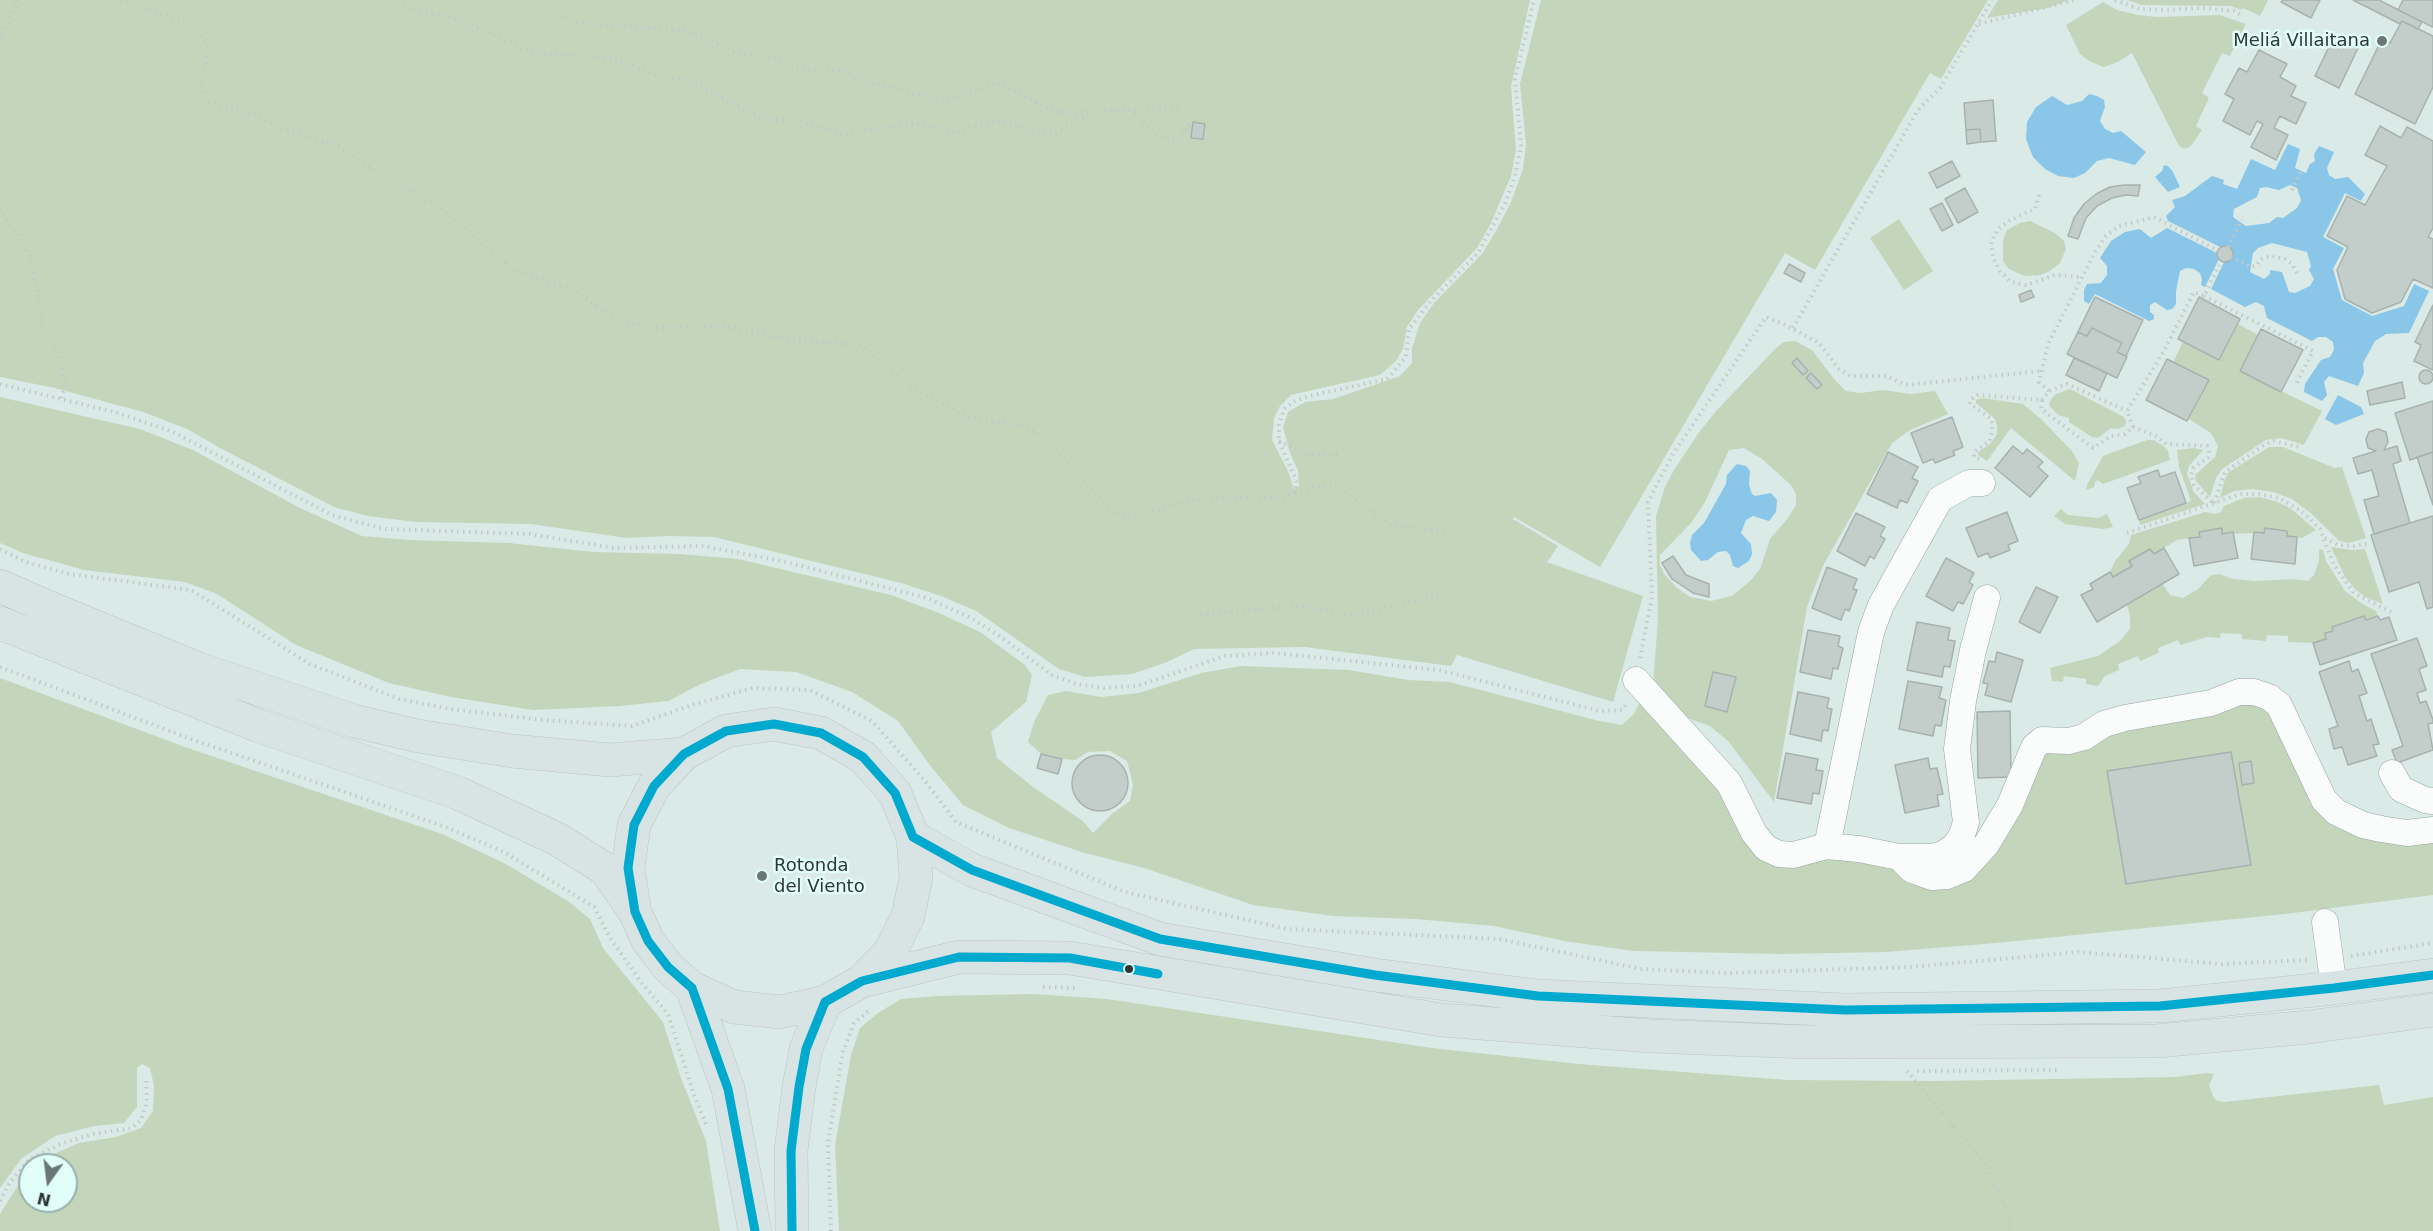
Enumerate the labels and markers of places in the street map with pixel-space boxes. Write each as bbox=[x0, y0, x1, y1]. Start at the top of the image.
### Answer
place label: Meliá Villaitana bbox=[2233, 30, 2370, 52]
marker: Meliá Villaitana bbox=[2375, 34, 2389, 48]
place label: Rotonda del Viento bbox=[774, 855, 865, 898]
marker: Rotonda del Viento bbox=[755, 869, 769, 883]
unlabelled marker bbox=[1123, 963, 1135, 975]

